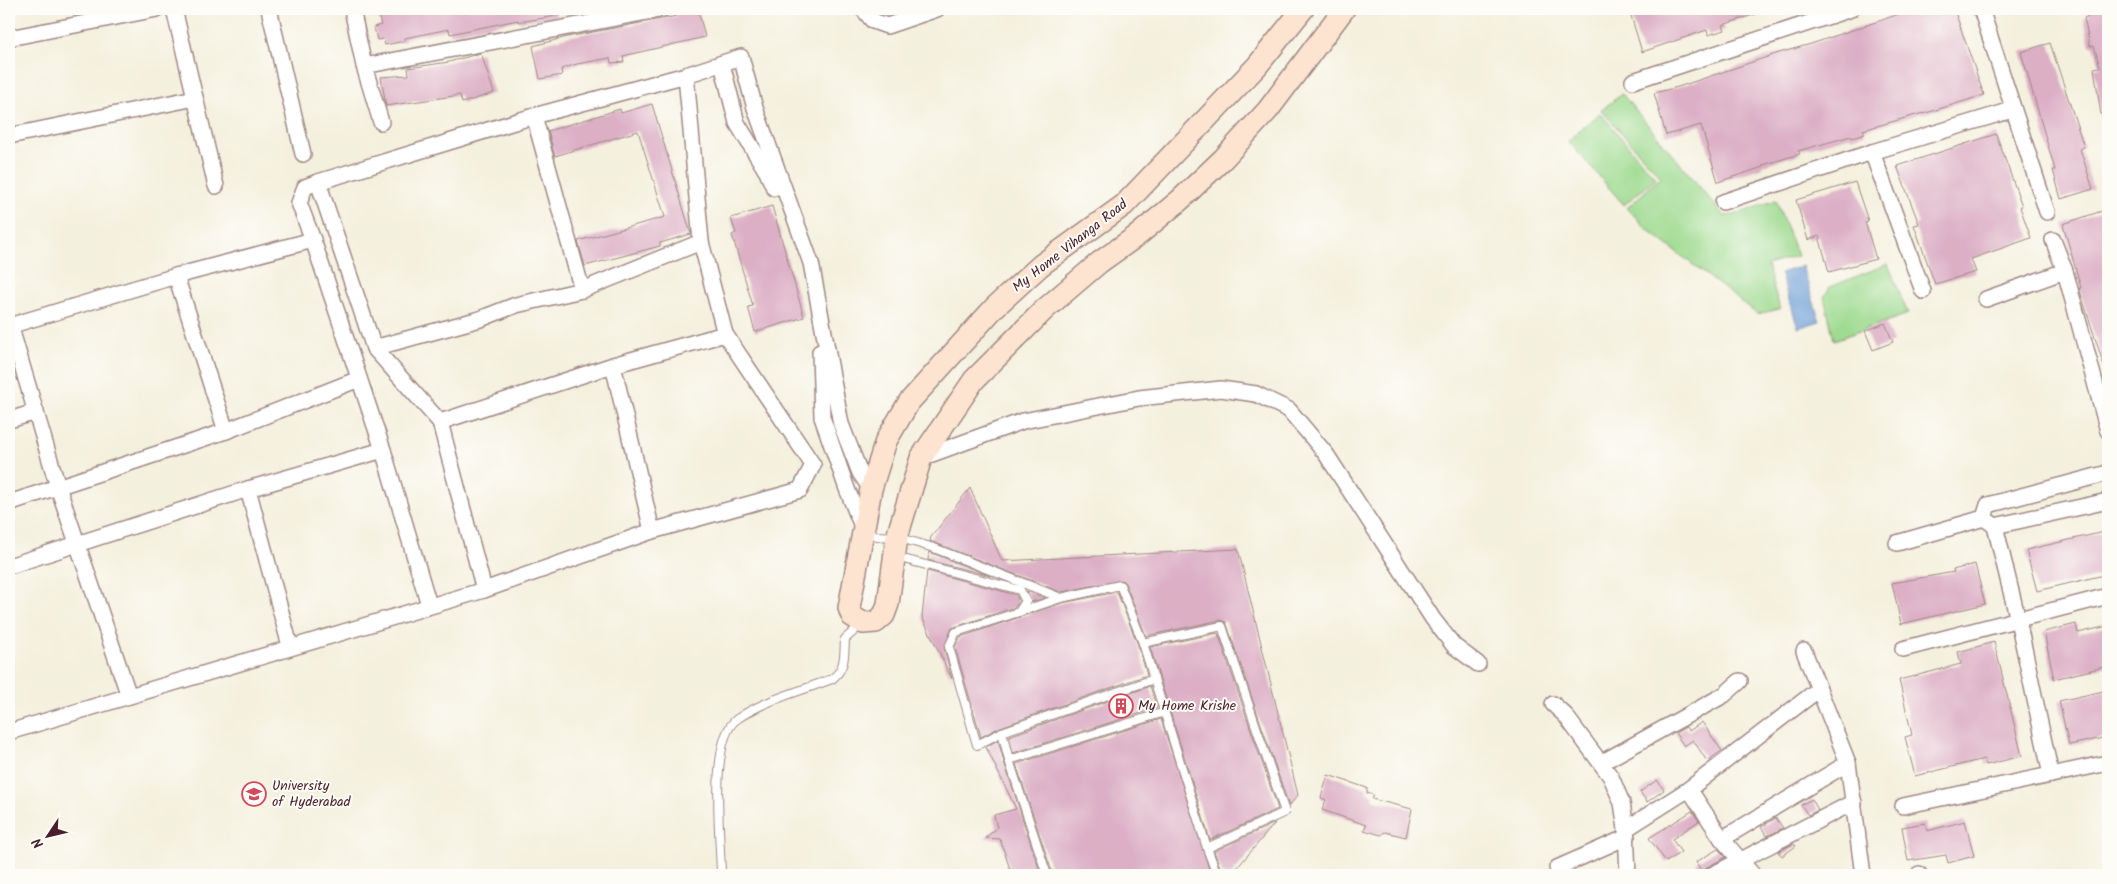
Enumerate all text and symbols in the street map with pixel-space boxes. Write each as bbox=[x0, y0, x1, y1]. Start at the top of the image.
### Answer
street label: My Home Vihanga Road bbox=[1008, 193, 1133, 298]
building icon: My Home Krishe bbox=[1108, 693, 1134, 719]
place label: My Home Krishe bbox=[1138, 695, 1237, 717]
place label: University of Hyderabad bbox=[272, 775, 352, 813]
school or university icon: University of Hyderabad bbox=[241, 781, 267, 807]
north arrow bbox=[22, 812, 72, 862]
text: N bbox=[27, 833, 50, 853]

